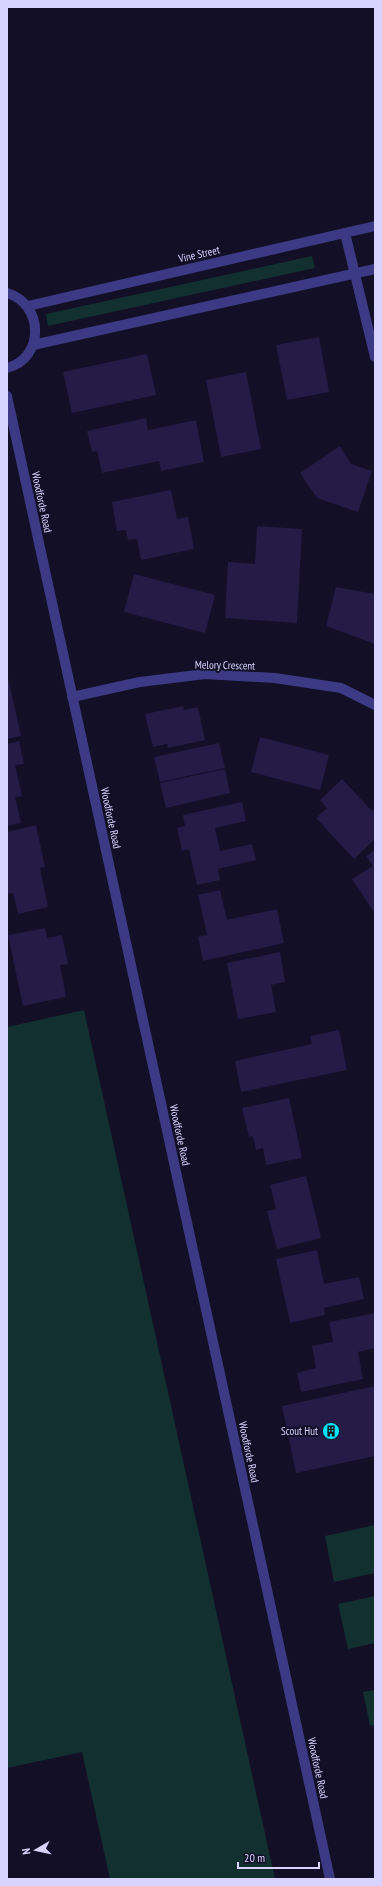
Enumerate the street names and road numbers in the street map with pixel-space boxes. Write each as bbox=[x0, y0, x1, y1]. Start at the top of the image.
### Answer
street label: Vine Street bbox=[176, 242, 221, 266]
street label: Woodforde Road bbox=[29, 470, 55, 534]
street label: Melory Crescent bbox=[195, 657, 255, 673]
street label: Woodforde Road bbox=[98, 786, 124, 850]
street label: Woodforde Road bbox=[167, 1103, 193, 1167]
street label: Woodforde Road bbox=[236, 1420, 262, 1484]
street label: Woodforde Road bbox=[305, 1736, 331, 1800]

